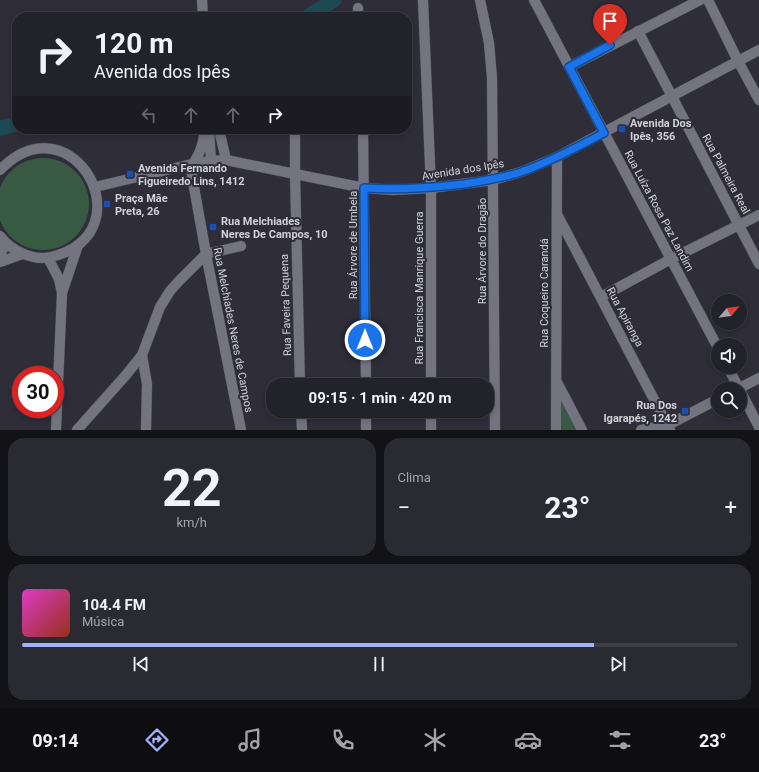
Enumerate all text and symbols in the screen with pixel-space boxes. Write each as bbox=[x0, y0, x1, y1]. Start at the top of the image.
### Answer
pin bbox=[593, 4, 627, 45]
icon: arrive bbox=[599, 10, 621, 32]
text: 120 m bbox=[94, 27, 173, 60]
icon: right bbox=[28, 28, 80, 80]
text: Avenida dos Ipês bbox=[94, 61, 230, 82]
icon: left bbox=[138, 104, 160, 126]
icon: ahead bbox=[180, 104, 202, 126]
icon: ahead bbox=[222, 104, 244, 126]
icon: right bbox=[264, 104, 286, 126]
place label: Avenida Dos Ipês, 356 bbox=[630, 117, 692, 143]
marker: Avenida Dos Ipês, 356 bbox=[617, 124, 627, 134]
street label: Rua Palmeira Real bbox=[699, 132, 753, 216]
street label: Rua Luíza Rosa Paz Landim bbox=[622, 148, 696, 274]
street label: Avenida dos Ipês bbox=[421, 157, 505, 183]
place label: Avenida Fernando Figueiredo Lins, 1412 bbox=[138, 162, 245, 188]
marker: Avenida Fernando Figueiredo Lins, 1412 bbox=[125, 169, 135, 179]
street label: Rua Árvore de Umbela bbox=[347, 191, 360, 299]
place label: Praça Mãe Preta, 26 bbox=[115, 192, 168, 218]
street label: Rua Árvore do Dragão bbox=[476, 198, 489, 304]
marker: Praça Mãe Preta, 26 bbox=[102, 199, 112, 209]
street label: Rua Francisca Manrique Guerra bbox=[413, 211, 426, 365]
place label: Rua Melchiades Neres De Campos, 10 bbox=[221, 215, 328, 241]
marker: Rua Melchiades Neres De Campos, 10 bbox=[208, 222, 218, 232]
street label: Rua Coqueiro Carandá bbox=[538, 238, 551, 348]
street label: Rua Melchíades Neres de Campos bbox=[211, 246, 255, 414]
street label: Rua Faveira Pequena bbox=[278, 254, 294, 356]
street label: Rua Apiranga bbox=[604, 285, 646, 349]
north arrow bbox=[711, 294, 747, 330]
map controls bbox=[711, 294, 747, 418]
position arrow bbox=[344, 319, 386, 361]
button: sound bbox=[711, 338, 747, 374]
speed limit sign: 30 bbox=[12, 366, 64, 418]
button: search bbox=[711, 382, 747, 418]
text: 09:15 · 1 min · 420 m bbox=[309, 389, 451, 407]
place label: Rua Dos Igarapés, 1242 bbox=[603, 399, 677, 425]
marker: Rua Dos Igarapés, 1242 bbox=[680, 406, 690, 416]
text: 22 bbox=[162, 458, 222, 519]
text: Clima bbox=[398, 470, 431, 485]
text: 23° bbox=[544, 490, 590, 525]
text: − bbox=[398, 495, 410, 520]
text: + bbox=[725, 495, 737, 520]
text: km/h bbox=[176, 515, 207, 530]
text: 104.4 FM bbox=[82, 596, 146, 614]
text: Música bbox=[82, 614, 124, 629]
icon: previous bbox=[130, 653, 152, 675]
icon: pause bbox=[368, 653, 390, 675]
icon: next bbox=[607, 653, 629, 675]
icon: directions bbox=[143, 726, 171, 754]
icon: music bbox=[236, 726, 264, 754]
icon: phone bbox=[329, 726, 357, 754]
icon: climate bbox=[421, 726, 449, 754]
icon: car bbox=[514, 726, 542, 754]
icon: filters bbox=[606, 726, 634, 754]
text: 09:14 bbox=[32, 730, 79, 751]
text: 23° bbox=[699, 730, 727, 751]

